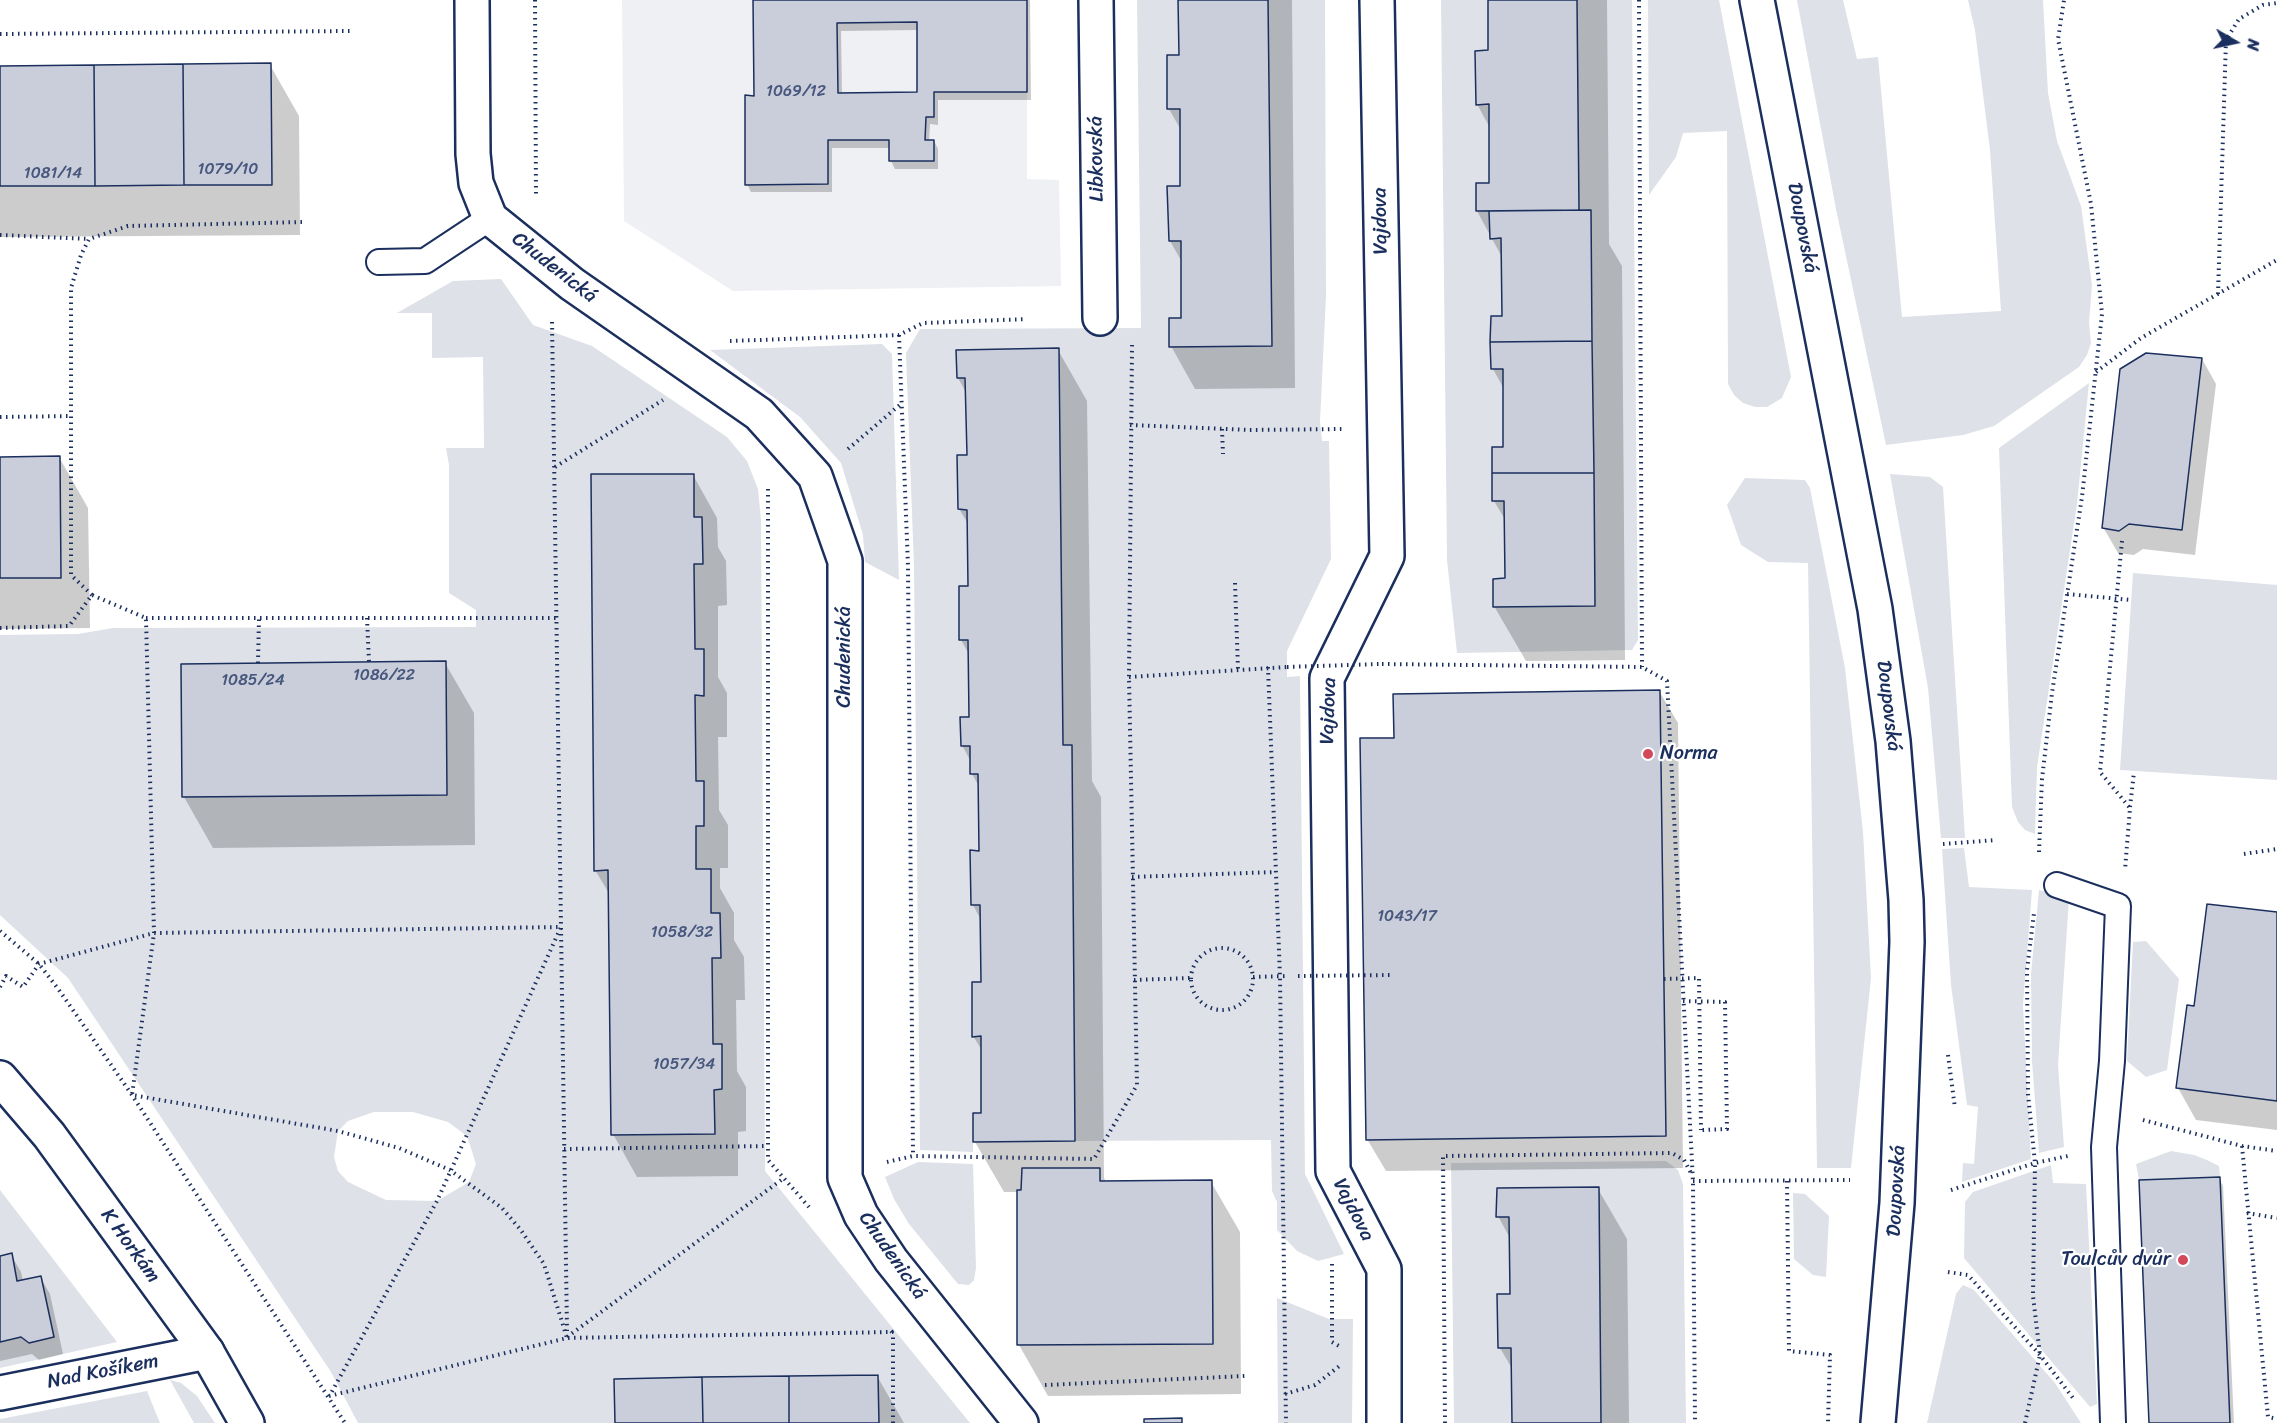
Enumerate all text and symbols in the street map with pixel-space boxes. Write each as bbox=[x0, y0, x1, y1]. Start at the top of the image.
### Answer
north arrow bbox=[2205, 12, 2265, 72]
text: N bbox=[2238, 37, 2268, 53]
house number: 1069/12 bbox=[766, 82, 826, 102]
street label: Libkovská bbox=[1084, 116, 1110, 202]
house number: 1079/10 bbox=[198, 160, 258, 180]
house number: 1081/14 bbox=[24, 164, 82, 184]
street label: Doupovská bbox=[1781, 181, 1823, 275]
street label: Vajdova bbox=[1368, 187, 1394, 255]
street label: Chudenická bbox=[507, 227, 601, 309]
street label: Chudenická bbox=[833, 606, 857, 708]
street label: Doupovská bbox=[1871, 659, 1905, 753]
house number: 1086/22 bbox=[353, 666, 415, 686]
house number: 1085/24 bbox=[221, 671, 285, 691]
street label: Vajdova bbox=[1316, 677, 1342, 745]
place label: Norma bbox=[1660, 742, 1718, 766]
marker: Norma bbox=[1641, 747, 1655, 761]
house number: 1043/17 bbox=[1377, 907, 1437, 927]
house number: 1058/32 bbox=[651, 923, 713, 943]
house number: 1057/34 bbox=[653, 1055, 715, 1075]
street label: Doupovská bbox=[1883, 1145, 1911, 1237]
street label: Vajdova bbox=[1327, 1175, 1379, 1245]
street label: K Horkám bbox=[95, 1204, 165, 1288]
street label: Chudenická bbox=[853, 1208, 931, 1304]
place label: Toulcův dvůr bbox=[2061, 1248, 2171, 1272]
marker: Toulcův dvůr bbox=[2176, 1253, 2190, 1267]
street label: Nad Košíkem bbox=[45, 1349, 161, 1395]

